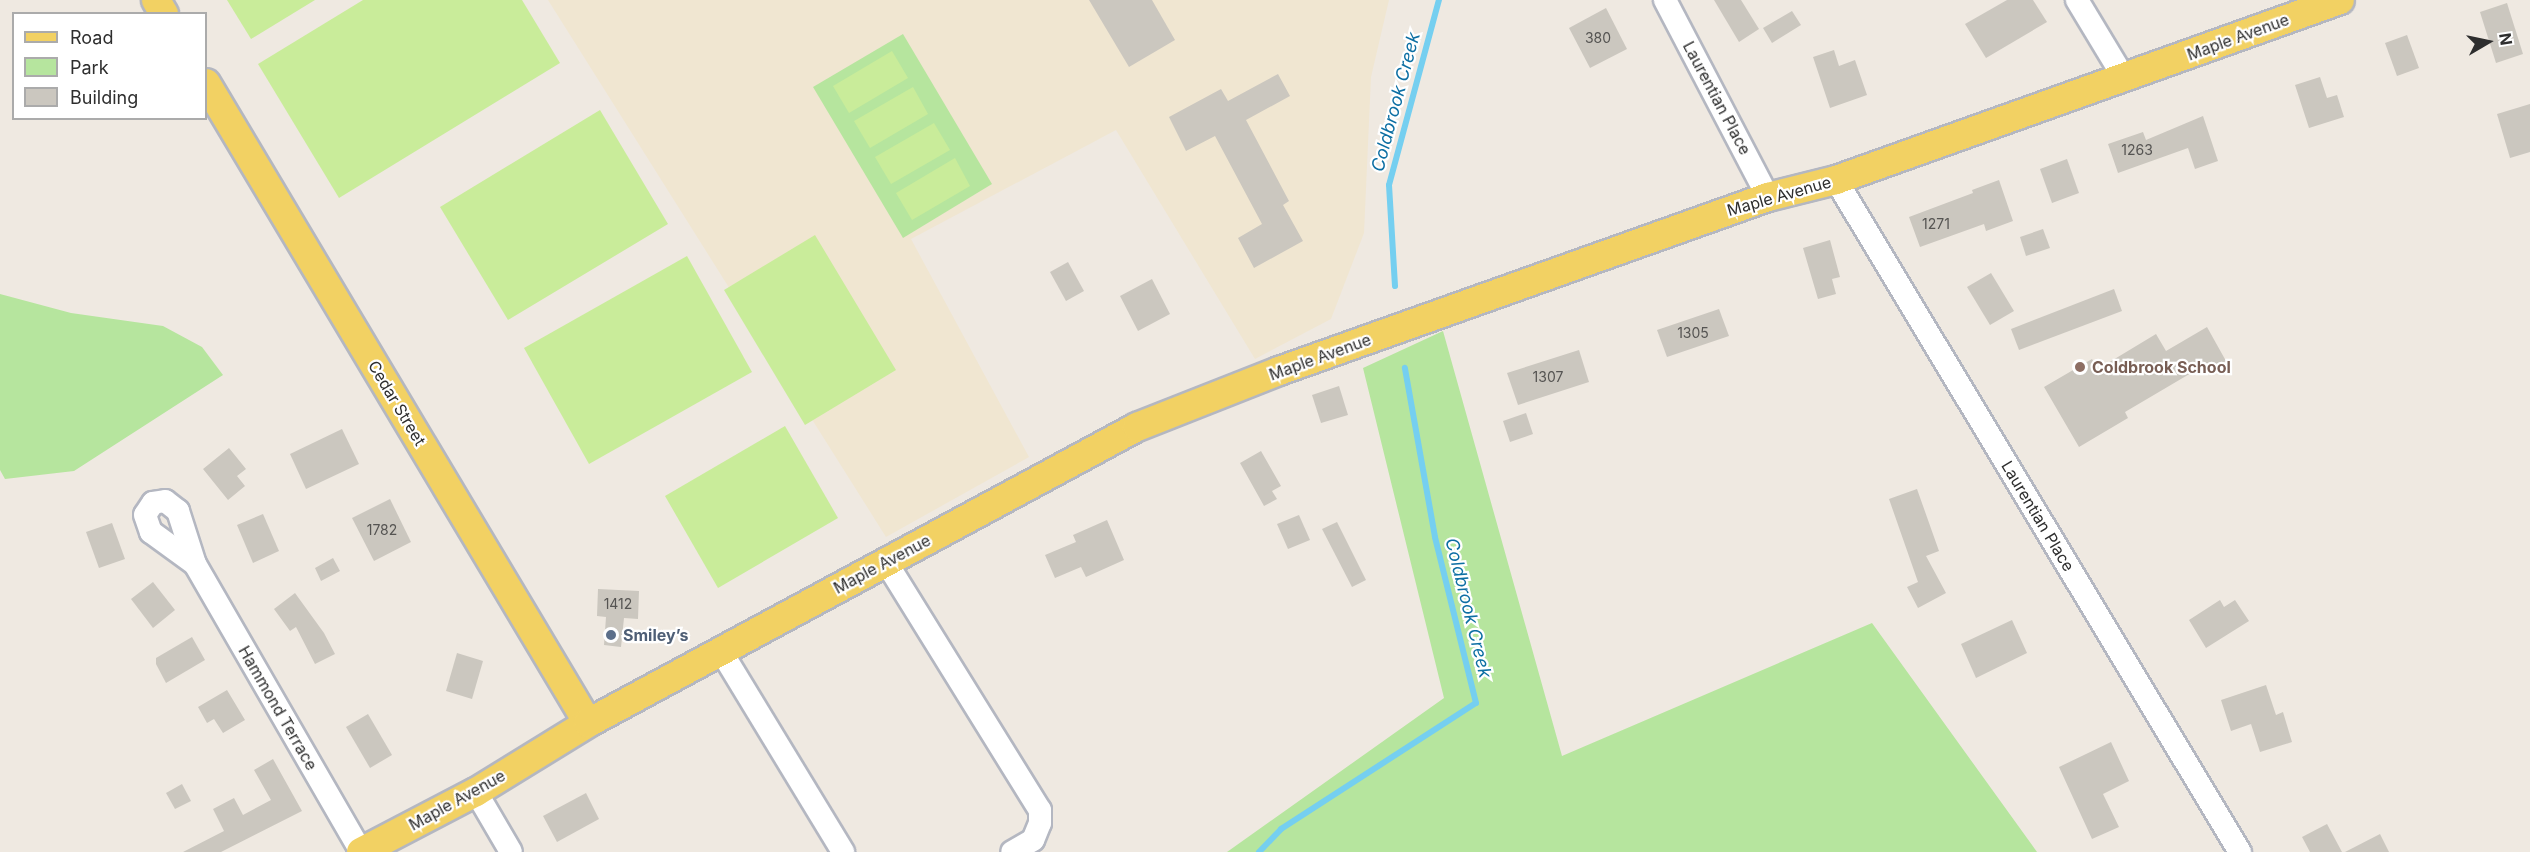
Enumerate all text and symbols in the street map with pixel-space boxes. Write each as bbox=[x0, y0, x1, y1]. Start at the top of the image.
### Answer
street label: Maple Avenue bbox=[2184, 10, 2292, 64]
legend bbox=[12, 12, 207, 120]
north arrow bbox=[2458, 12, 2518, 72]
text: Road bbox=[70, 27, 113, 48]
water label: Coldbrook Creek bbox=[1367, 30, 1425, 174]
house number: 380 bbox=[1585, 30, 1611, 46]
text: N bbox=[2495, 32, 2517, 47]
street label: Laurentian Place bbox=[1679, 38, 1755, 158]
text: Park bbox=[70, 57, 109, 78]
text: Building bbox=[70, 87, 138, 108]
house number: 1263 bbox=[2121, 142, 2153, 158]
street label: Maple Avenue bbox=[1725, 172, 1833, 220]
house number: 1271 bbox=[1922, 216, 1950, 232]
house number: 1305 bbox=[1677, 325, 1709, 341]
street label: Maple Avenue bbox=[1266, 330, 1374, 384]
street label: Cedar Street bbox=[364, 357, 430, 449]
place label: Coldbrook School bbox=[2092, 357, 2231, 377]
marker: Coldbrook School bbox=[2073, 360, 2087, 374]
house number: 1307 bbox=[1533, 369, 1563, 385]
street label: Laurentian Place bbox=[1997, 457, 2079, 575]
house number: 1782 bbox=[367, 522, 397, 538]
street label: Maple Avenue bbox=[830, 530, 934, 598]
water label: Coldbrook Creek bbox=[1440, 536, 1496, 680]
house number: 1412 bbox=[604, 596, 632, 612]
place label: Smiley’s bbox=[623, 625, 688, 645]
marker: Smiley’s bbox=[604, 628, 618, 642]
street label: Hammond Terrace bbox=[235, 642, 321, 774]
street label: Maple Avenue bbox=[405, 766, 509, 834]

